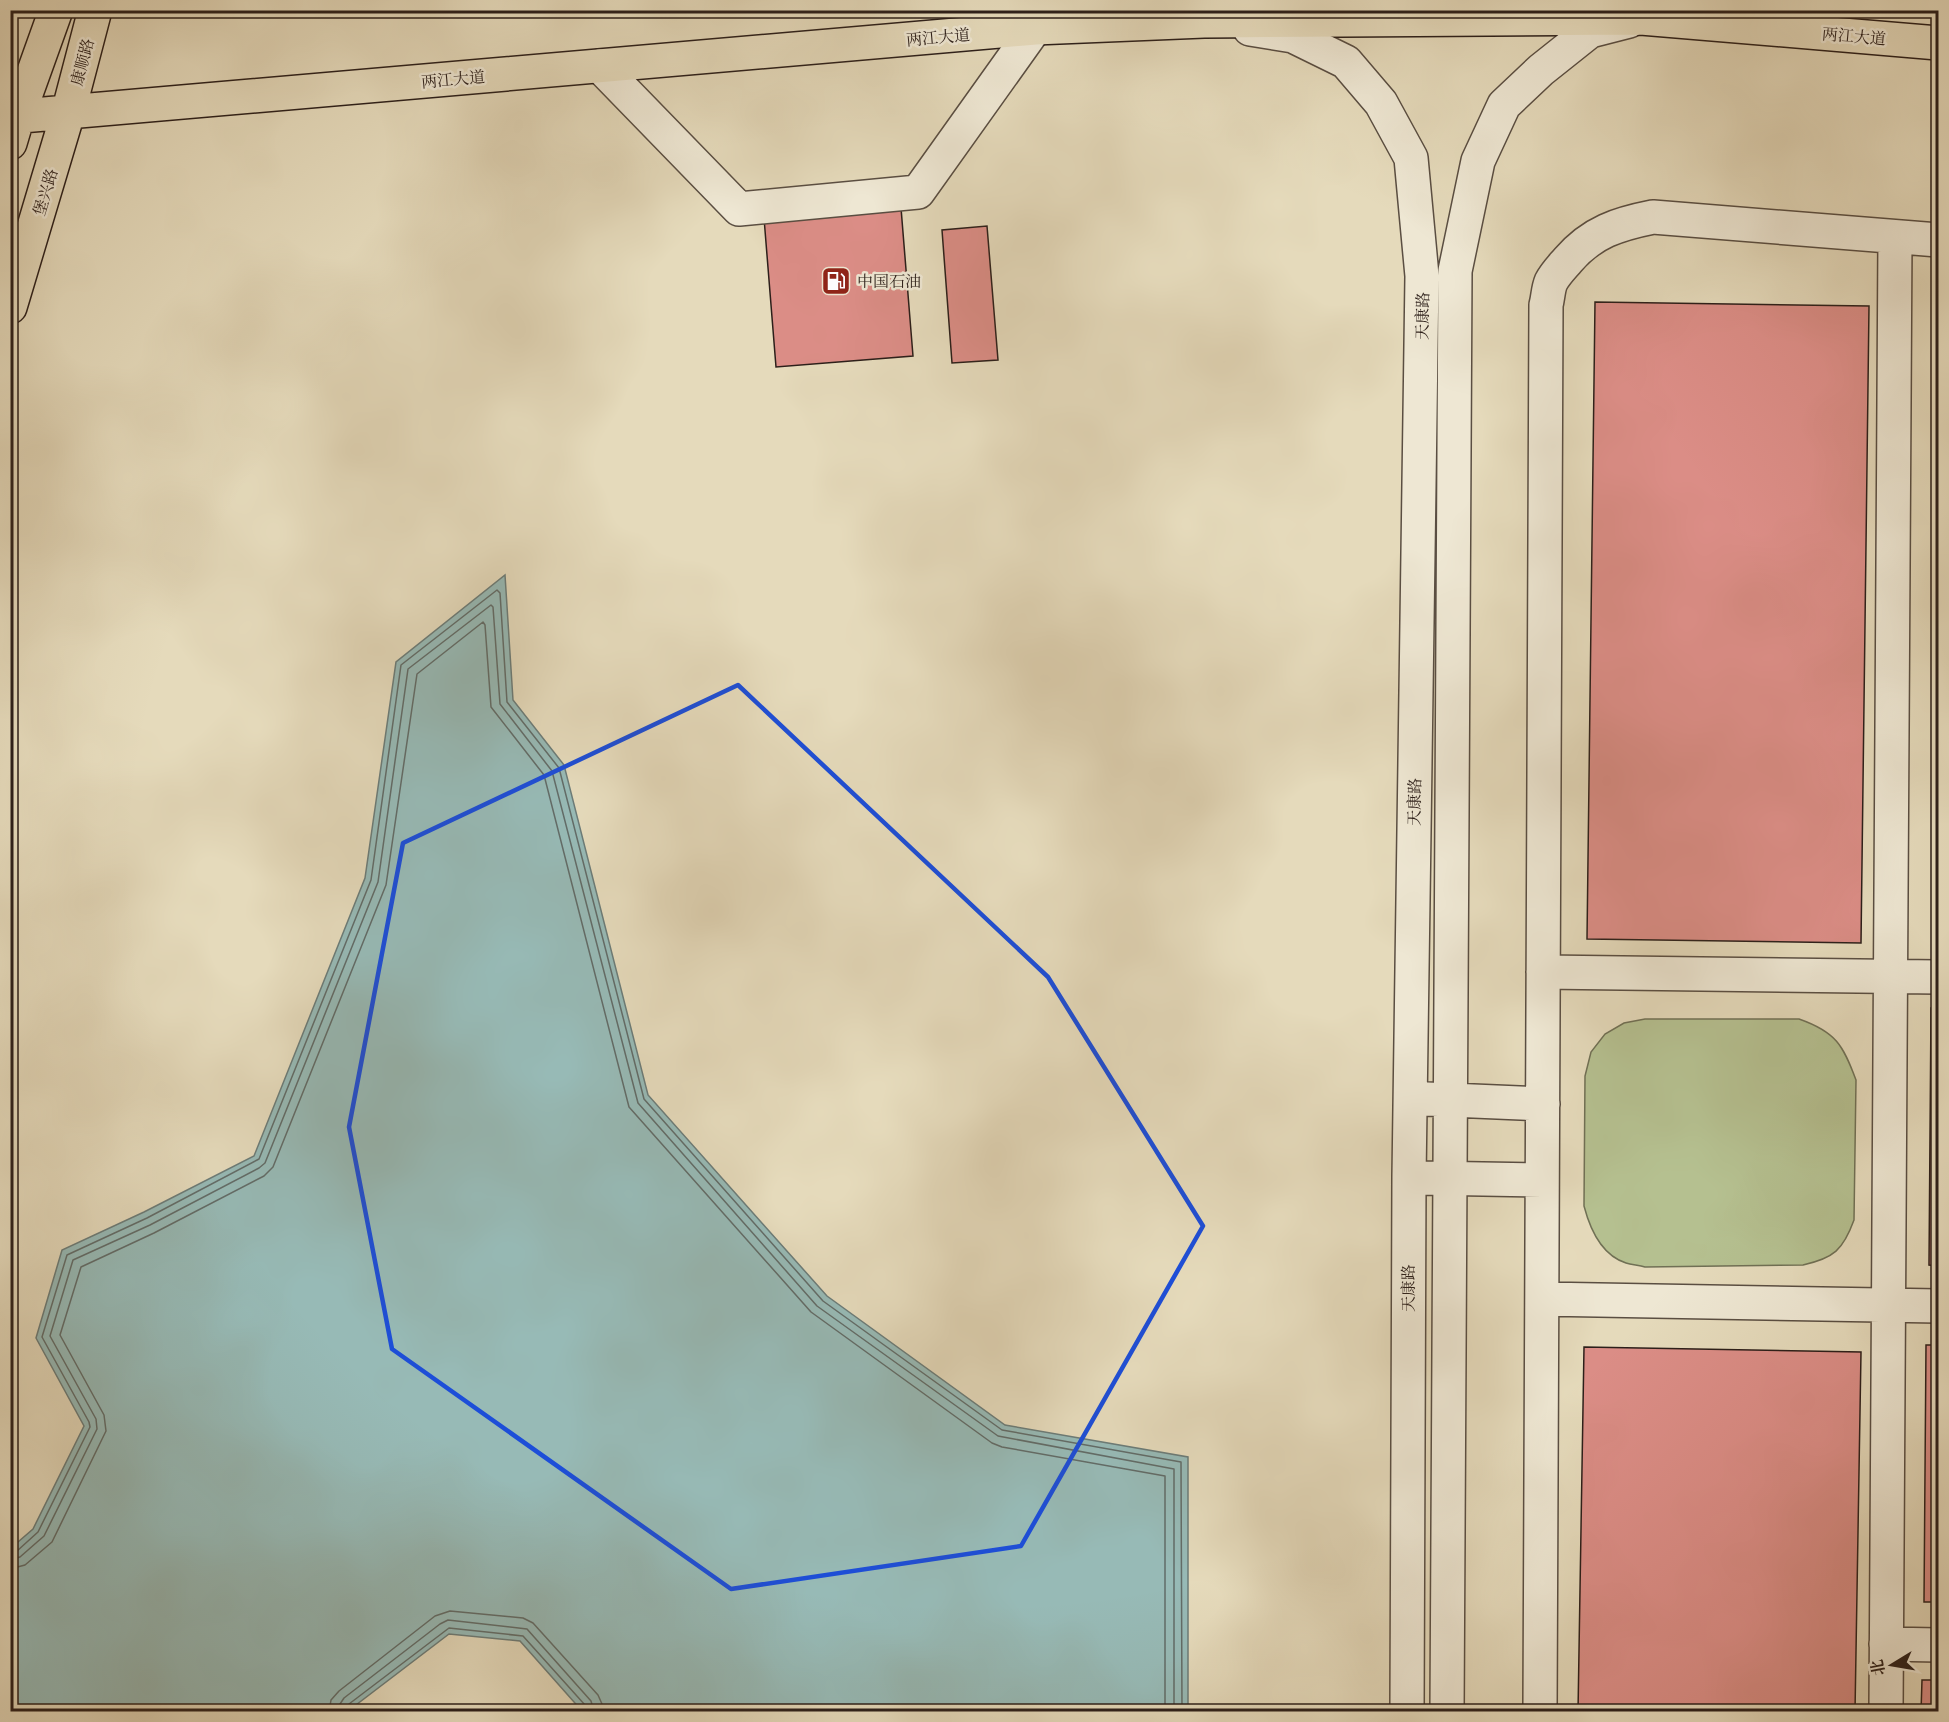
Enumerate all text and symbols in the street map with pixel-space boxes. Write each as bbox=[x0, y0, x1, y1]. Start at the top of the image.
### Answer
street label: 两江大道 bbox=[1821, 24, 1887, 52]
street label: 两江大道 bbox=[905, 25, 971, 53]
street label: 康顺路 bbox=[67, 36, 101, 89]
street label: 两江大道 bbox=[420, 67, 486, 95]
street label: 堡兴路 bbox=[29, 166, 64, 219]
fuel station icon: 中国石油 bbox=[820, 265, 852, 297]
place label: 中国石油 bbox=[857, 272, 921, 294]
street label: 天康路 bbox=[1413, 292, 1435, 340]
street label: 天康路 bbox=[1405, 778, 1427, 826]
street label: 天康路 bbox=[1399, 1264, 1421, 1312]
north arrow bbox=[1862, 1635, 1922, 1695]
text: 北 bbox=[1867, 1658, 1892, 1677]

